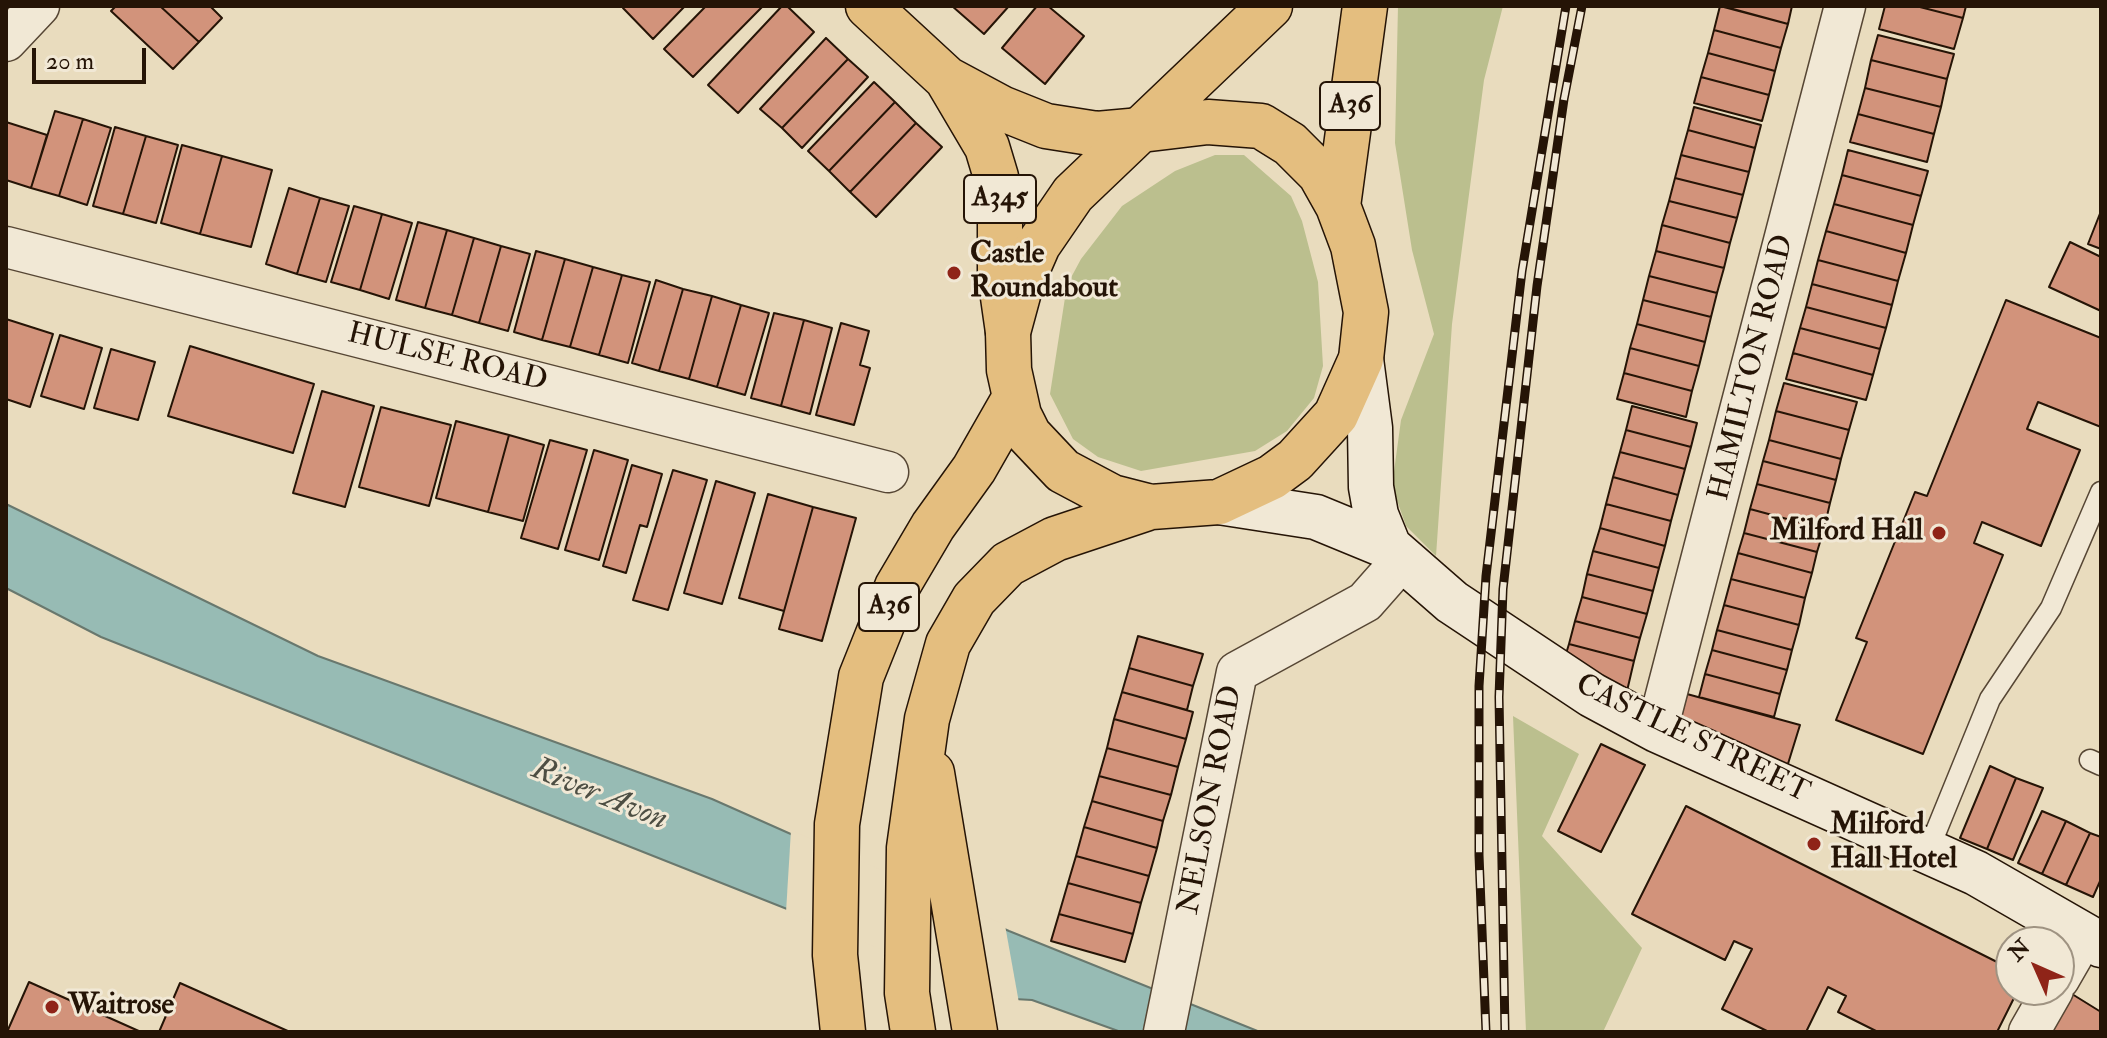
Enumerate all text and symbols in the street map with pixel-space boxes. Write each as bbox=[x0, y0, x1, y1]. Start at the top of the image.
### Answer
scale bar bbox=[36, 32, 150, 82]
text: 20 m bbox=[46, 46, 94, 77]
road number: A36 bbox=[1320, 82, 1380, 130]
road number: A345 bbox=[964, 175, 1036, 223]
street label: HAMILTON ROAD bbox=[1703, 231, 1803, 505]
place label: Castle Roundabout bbox=[970, 238, 1118, 308]
marker: Castle Roundabout bbox=[945, 264, 963, 282]
street label: HULSE ROAD bbox=[343, 317, 551, 401]
place label: Milford Hall bbox=[1770, 515, 1923, 551]
marker: Milford Hall bbox=[1930, 524, 1948, 542]
road number: A36 bbox=[859, 583, 919, 631]
street label: CASTLE STREET bbox=[1569, 668, 1815, 812]
street label: NELSON ROAD bbox=[1172, 682, 1252, 918]
water label: River Avon bbox=[526, 751, 672, 841]
place label: Milford Hall Hotel bbox=[1830, 809, 1957, 880]
marker: Milford Hall Hotel bbox=[1805, 835, 1823, 853]
north arrow bbox=[1995, 926, 2075, 1006]
text: N bbox=[2003, 934, 2036, 967]
place label: Waitrose bbox=[68, 989, 174, 1025]
marker: Waitrose bbox=[43, 998, 61, 1016]

